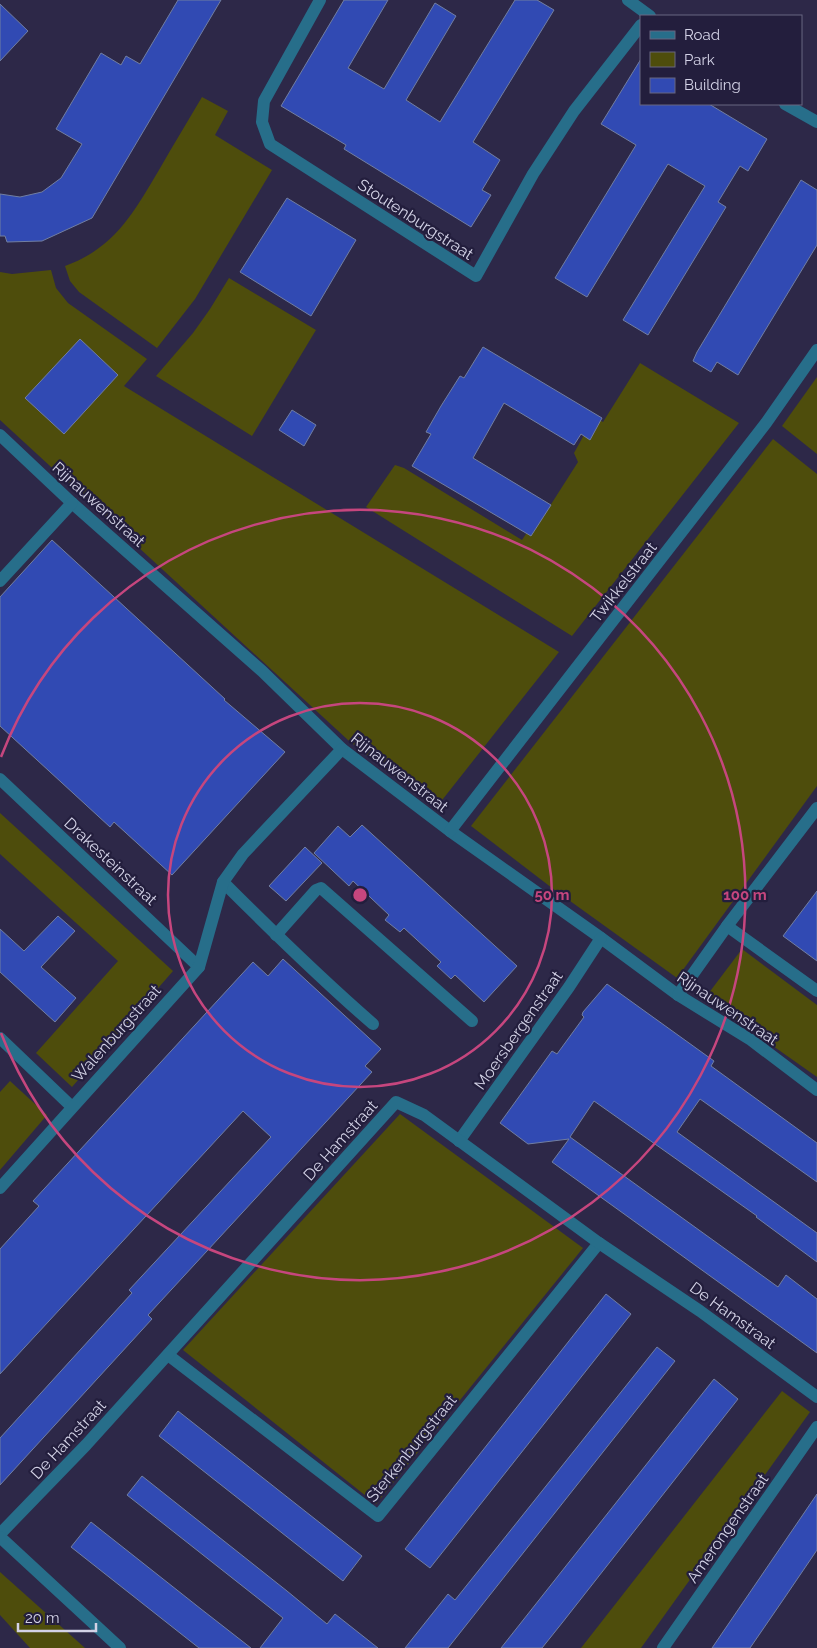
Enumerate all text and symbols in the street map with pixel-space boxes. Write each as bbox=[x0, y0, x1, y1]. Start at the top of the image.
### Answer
legend bbox=[640, 15, 802, 105]
text: Road bbox=[684, 26, 720, 44]
text: Park bbox=[684, 51, 715, 69]
text: Building bbox=[684, 76, 741, 94]
street label: Stoutenburgstraat bbox=[354, 175, 478, 264]
street label: Rijnauwenstraat bbox=[49, 458, 149, 551]
street label: Twikkelstraat bbox=[586, 538, 661, 626]
street label: Rijnauwenstraat bbox=[347, 729, 452, 817]
street label: Drakesteinstraat bbox=[60, 814, 161, 910]
centre of rings bbox=[351, 886, 369, 904]
text: 50 m bbox=[534, 886, 570, 904]
text: 100 m bbox=[723, 886, 767, 904]
street label: Moersbergenstraat bbox=[470, 967, 567, 1093]
street label: Rijnauwenstraat bbox=[674, 968, 782, 1050]
street label: Walenburgstraat bbox=[68, 981, 165, 1086]
street label: De Hamstraat bbox=[299, 1096, 382, 1184]
street label: De Hamstraat bbox=[686, 1278, 780, 1353]
street label: Sterkenburgstraat bbox=[362, 1390, 461, 1506]
street label: De Hamstraat bbox=[27, 1395, 110, 1483]
street label: Amerongenstraat bbox=[683, 1469, 773, 1587]
scale bar bbox=[18, 1600, 95, 1632]
text: 20 m bbox=[25, 1609, 60, 1627]

